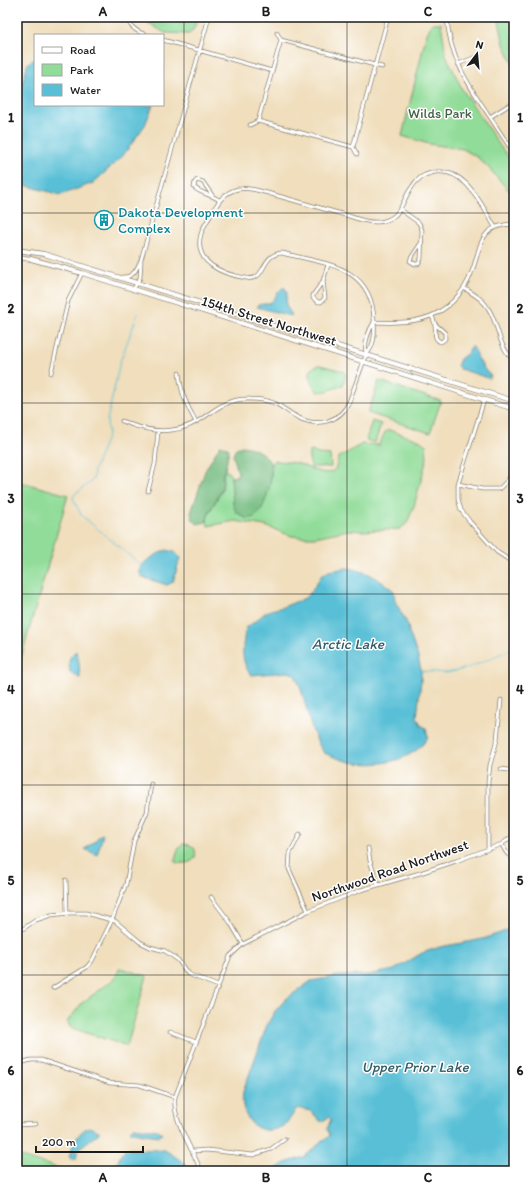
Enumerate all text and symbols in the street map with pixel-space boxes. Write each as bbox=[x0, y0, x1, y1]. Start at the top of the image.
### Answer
text: A bbox=[98, 4, 108, 19]
text: B bbox=[262, 4, 271, 19]
text: C bbox=[424, 4, 433, 19]
legend bbox=[34, 34, 164, 106]
north arrow bbox=[457, 34, 497, 74]
text: N bbox=[474, 38, 485, 52]
text: Road bbox=[70, 43, 96, 57]
text: Park bbox=[70, 63, 94, 77]
text: Water bbox=[70, 83, 101, 97]
park label: Wilds Park bbox=[408, 105, 472, 122]
text: 1 bbox=[8, 110, 14, 125]
text: 1 bbox=[517, 110, 523, 125]
place label: Dakota Development Complex bbox=[118, 204, 243, 237]
building icon: Dakota Development Complex bbox=[93, 209, 115, 231]
street label: 154th Street Northwest bbox=[199, 292, 339, 350]
text: 2 bbox=[8, 301, 15, 316]
text: 2 bbox=[517, 301, 524, 316]
text: 3 bbox=[7, 491, 15, 506]
text: 3 bbox=[516, 491, 524, 506]
water label: Arctic Lake bbox=[312, 635, 385, 653]
text: 4 bbox=[7, 682, 15, 697]
text: 4 bbox=[516, 682, 524, 697]
street label: Northwood Road Northwest bbox=[309, 836, 471, 906]
text: 5 bbox=[8, 873, 15, 888]
text: 5 bbox=[517, 873, 524, 888]
water label: Upper Prior Lake bbox=[361, 1058, 469, 1076]
text: 6 bbox=[8, 1063, 15, 1078]
text: 6 bbox=[517, 1063, 524, 1078]
scale bar bbox=[36, 1128, 143, 1154]
text: 200 m bbox=[42, 1135, 76, 1149]
text: A bbox=[98, 1170, 108, 1185]
text: B bbox=[262, 1170, 271, 1185]
text: C bbox=[424, 1170, 433, 1185]

